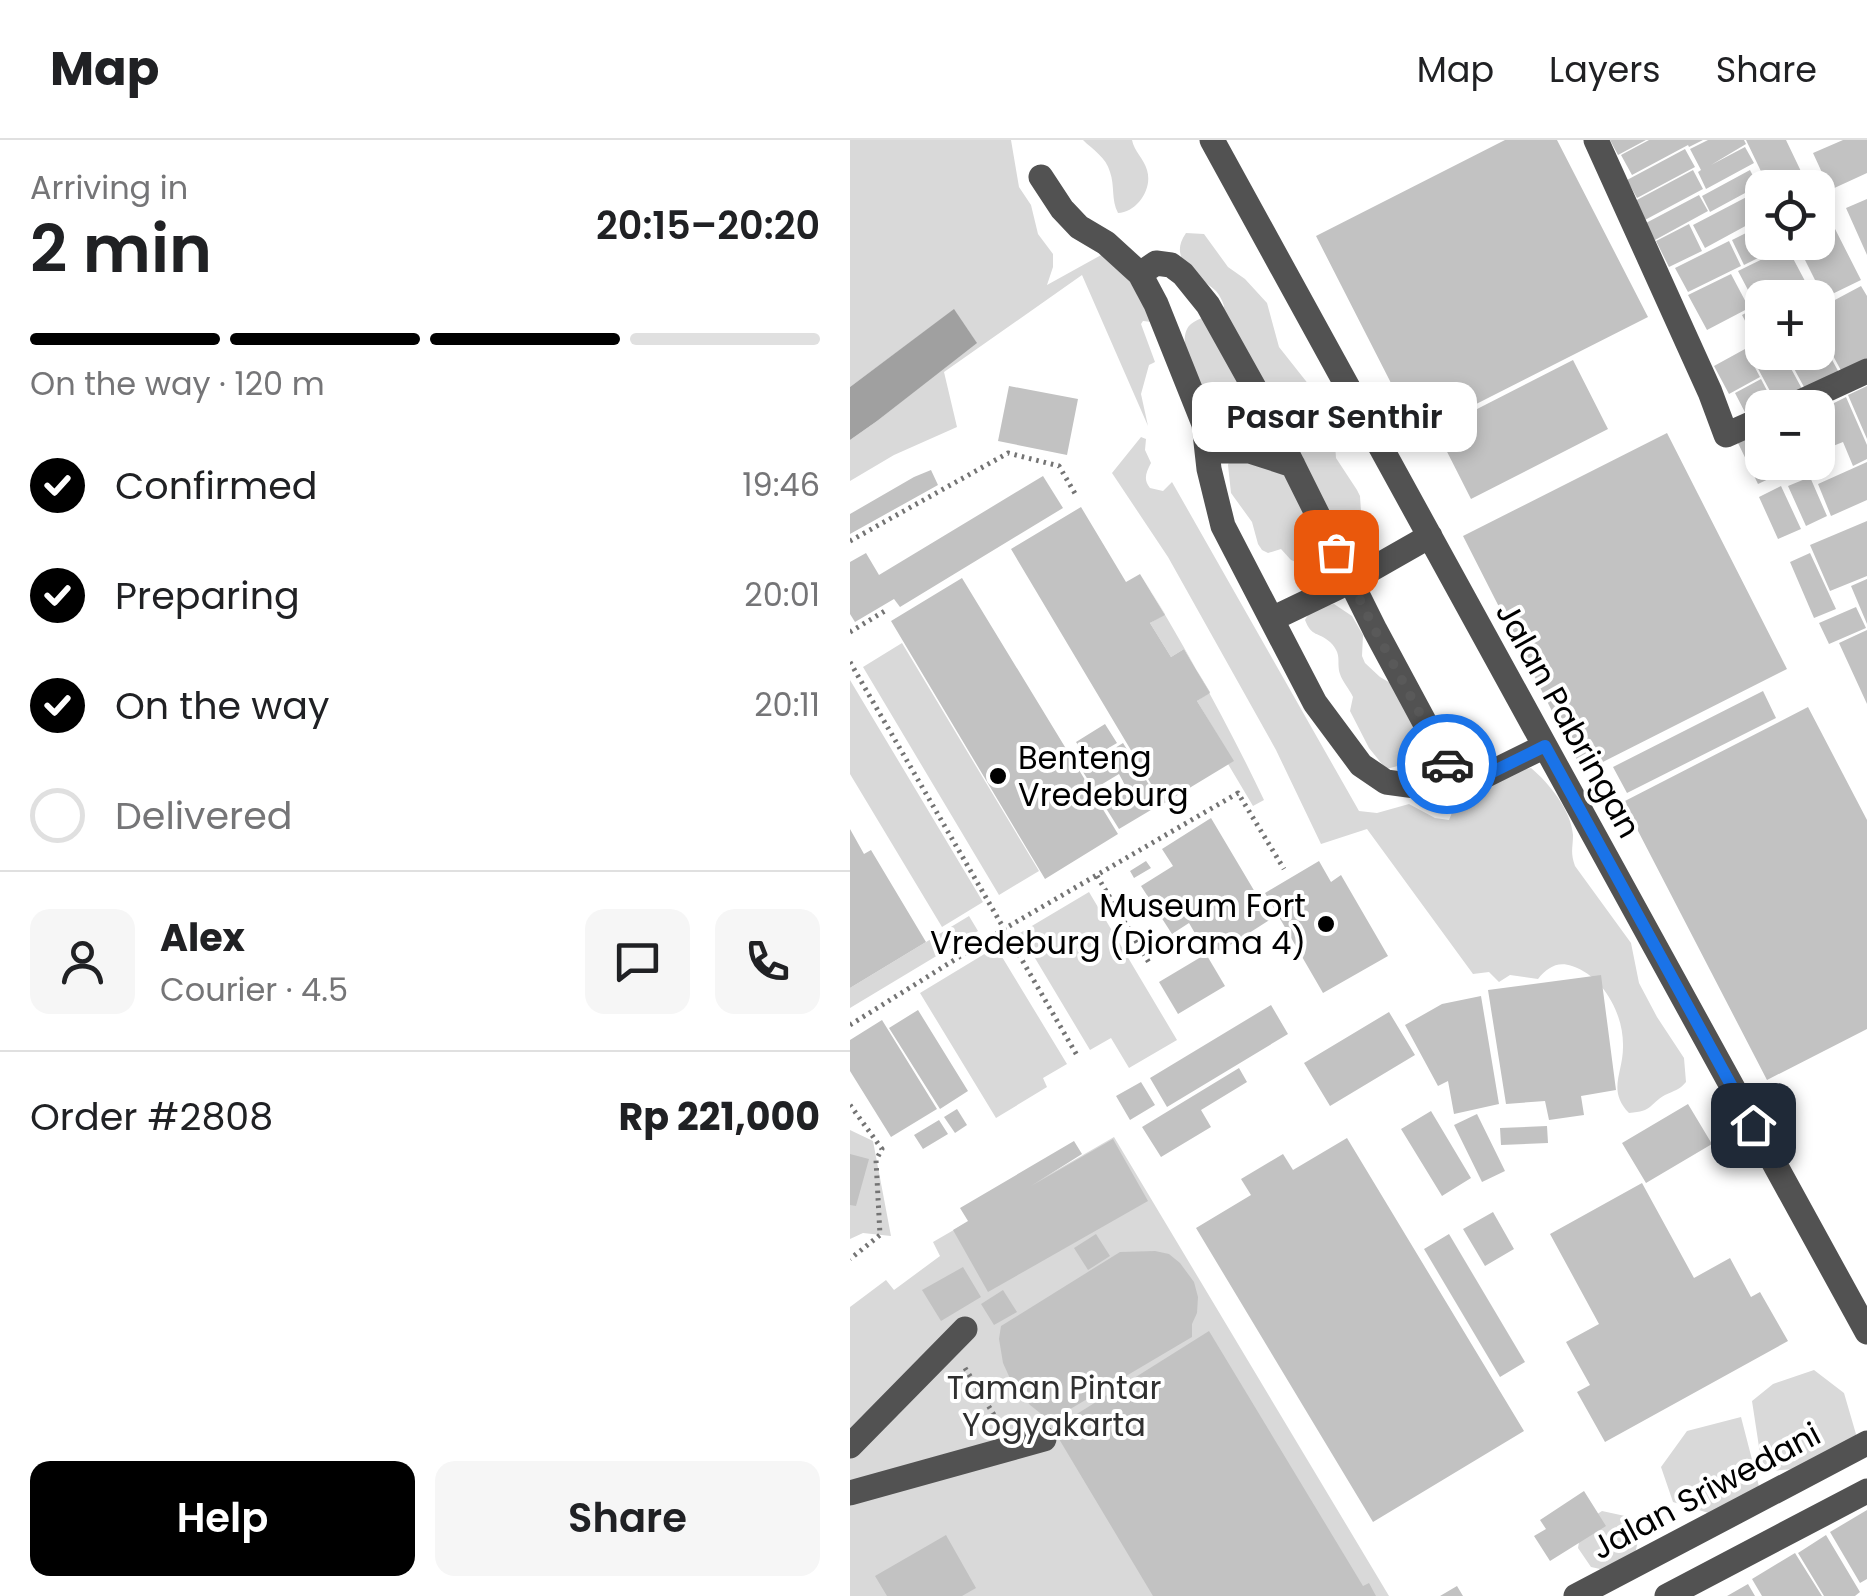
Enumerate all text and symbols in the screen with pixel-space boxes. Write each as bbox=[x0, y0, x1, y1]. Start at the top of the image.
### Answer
text: Map bbox=[50, 35, 159, 102]
text: Map bbox=[1417, 45, 1494, 94]
text: Layers bbox=[1549, 45, 1661, 94]
text: Share bbox=[1716, 45, 1817, 94]
text: Arriving in bbox=[30, 165, 188, 210]
map controls bbox=[1745, 170, 1835, 480]
button: locate bbox=[1745, 170, 1835, 260]
text: 20:15–20:20 bbox=[596, 199, 820, 252]
text: 2 min bbox=[30, 204, 212, 295]
button: + bbox=[1745, 280, 1835, 370]
text: On the way · 120 m bbox=[30, 361, 325, 406]
callout: Pasar Senthir bbox=[1194, 382, 1478, 452]
button: − bbox=[1745, 390, 1835, 480]
text: Pasar Senthir bbox=[1226, 394, 1443, 439]
icon: check bbox=[30, 458, 85, 513]
text: Confirmed bbox=[115, 459, 317, 512]
text: 19:46 bbox=[742, 462, 820, 507]
pin bbox=[1294, 510, 1379, 595]
icon: bag bbox=[1309, 525, 1364, 580]
icon: check bbox=[30, 568, 85, 623]
text: Preparing bbox=[115, 569, 300, 622]
text: 20:01 bbox=[744, 572, 820, 617]
street label: Jalan Pabringan bbox=[1485, 594, 1652, 846]
icon: check bbox=[30, 678, 85, 733]
text: On the way bbox=[115, 679, 329, 732]
text: 20:11 bbox=[754, 682, 820, 727]
courier bbox=[1397, 714, 1497, 814]
place label: Benteng Vredeburg bbox=[1018, 735, 1189, 817]
icon: car bbox=[1420, 737, 1475, 792]
marker: Benteng Vredeburg bbox=[987, 765, 1009, 787]
text: Delivered bbox=[115, 789, 292, 842]
place label: Museum Fort Vredeburg (Diorama 4) bbox=[930, 883, 1306, 965]
button: person bbox=[30, 909, 135, 1014]
button: chat bbox=[585, 909, 690, 1014]
button: phone bbox=[715, 909, 820, 1014]
text: Alex bbox=[160, 911, 245, 964]
marker: Museum Fort Vredeburg (Diorama 4) bbox=[1315, 913, 1337, 935]
text: Courier · 4.5 bbox=[160, 967, 348, 1012]
pin bbox=[1711, 1083, 1796, 1168]
text: Order #2808 bbox=[30, 1090, 273, 1143]
text: Rp 221,000 bbox=[618, 1090, 820, 1143]
icon: home bbox=[1726, 1098, 1781, 1153]
park label: Taman Pintar Yogyakarta bbox=[947, 1365, 1161, 1447]
street label: Jalan Sriwedani bbox=[1583, 1411, 1828, 1570]
button: Help bbox=[30, 1461, 415, 1576]
button: Share bbox=[435, 1461, 820, 1576]

